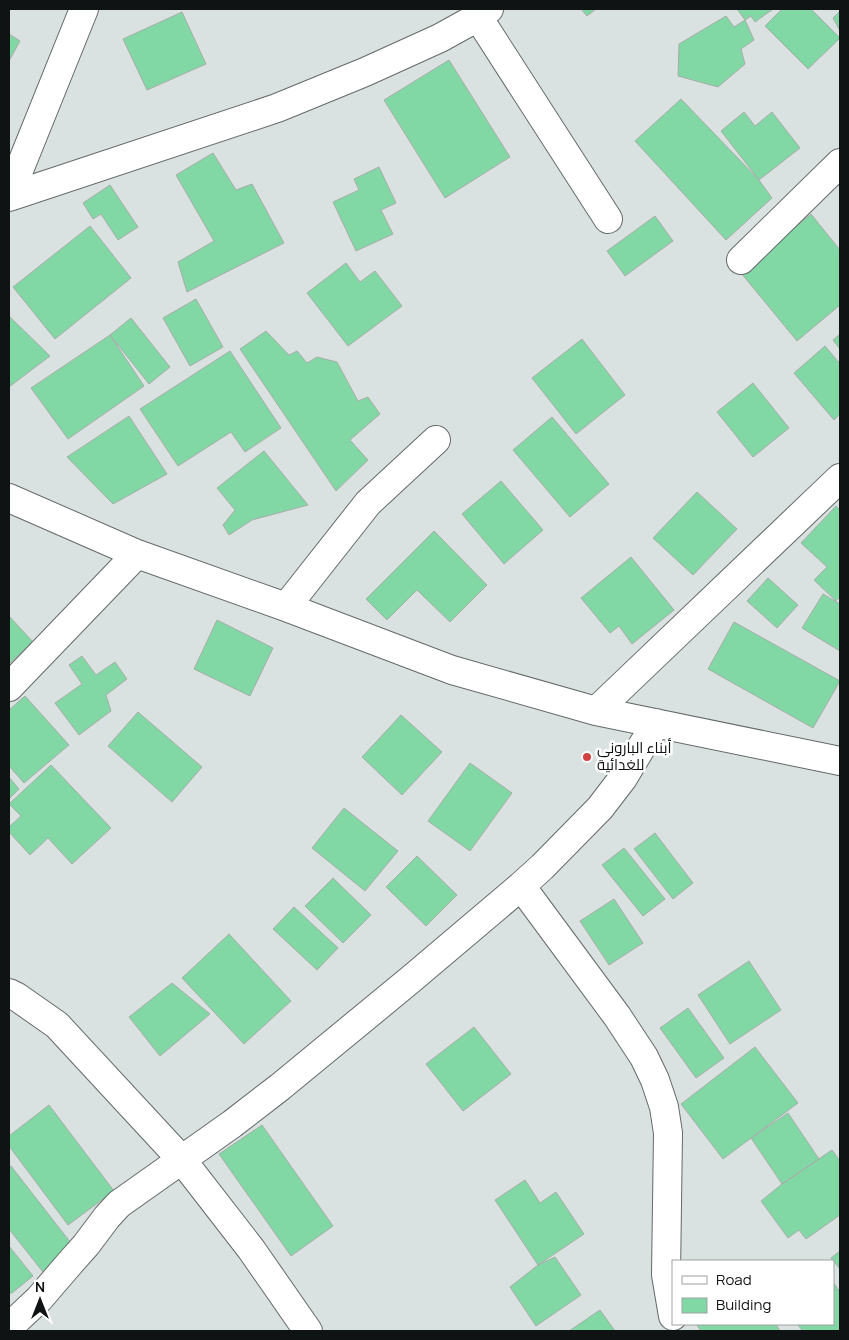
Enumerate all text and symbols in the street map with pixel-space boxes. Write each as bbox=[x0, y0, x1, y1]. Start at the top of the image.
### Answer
place label: أبناء البارونى للغدائية bbox=[597, 737, 671, 775]
marker: أبناء البارونى للغدائية bbox=[581, 751, 593, 763]
legend bbox=[672, 1260, 834, 1325]
text: Road bbox=[716, 1269, 752, 1290]
north arrow bbox=[15, 1275, 65, 1325]
text: N bbox=[35, 1277, 45, 1296]
text: Building bbox=[716, 1294, 771, 1315]

